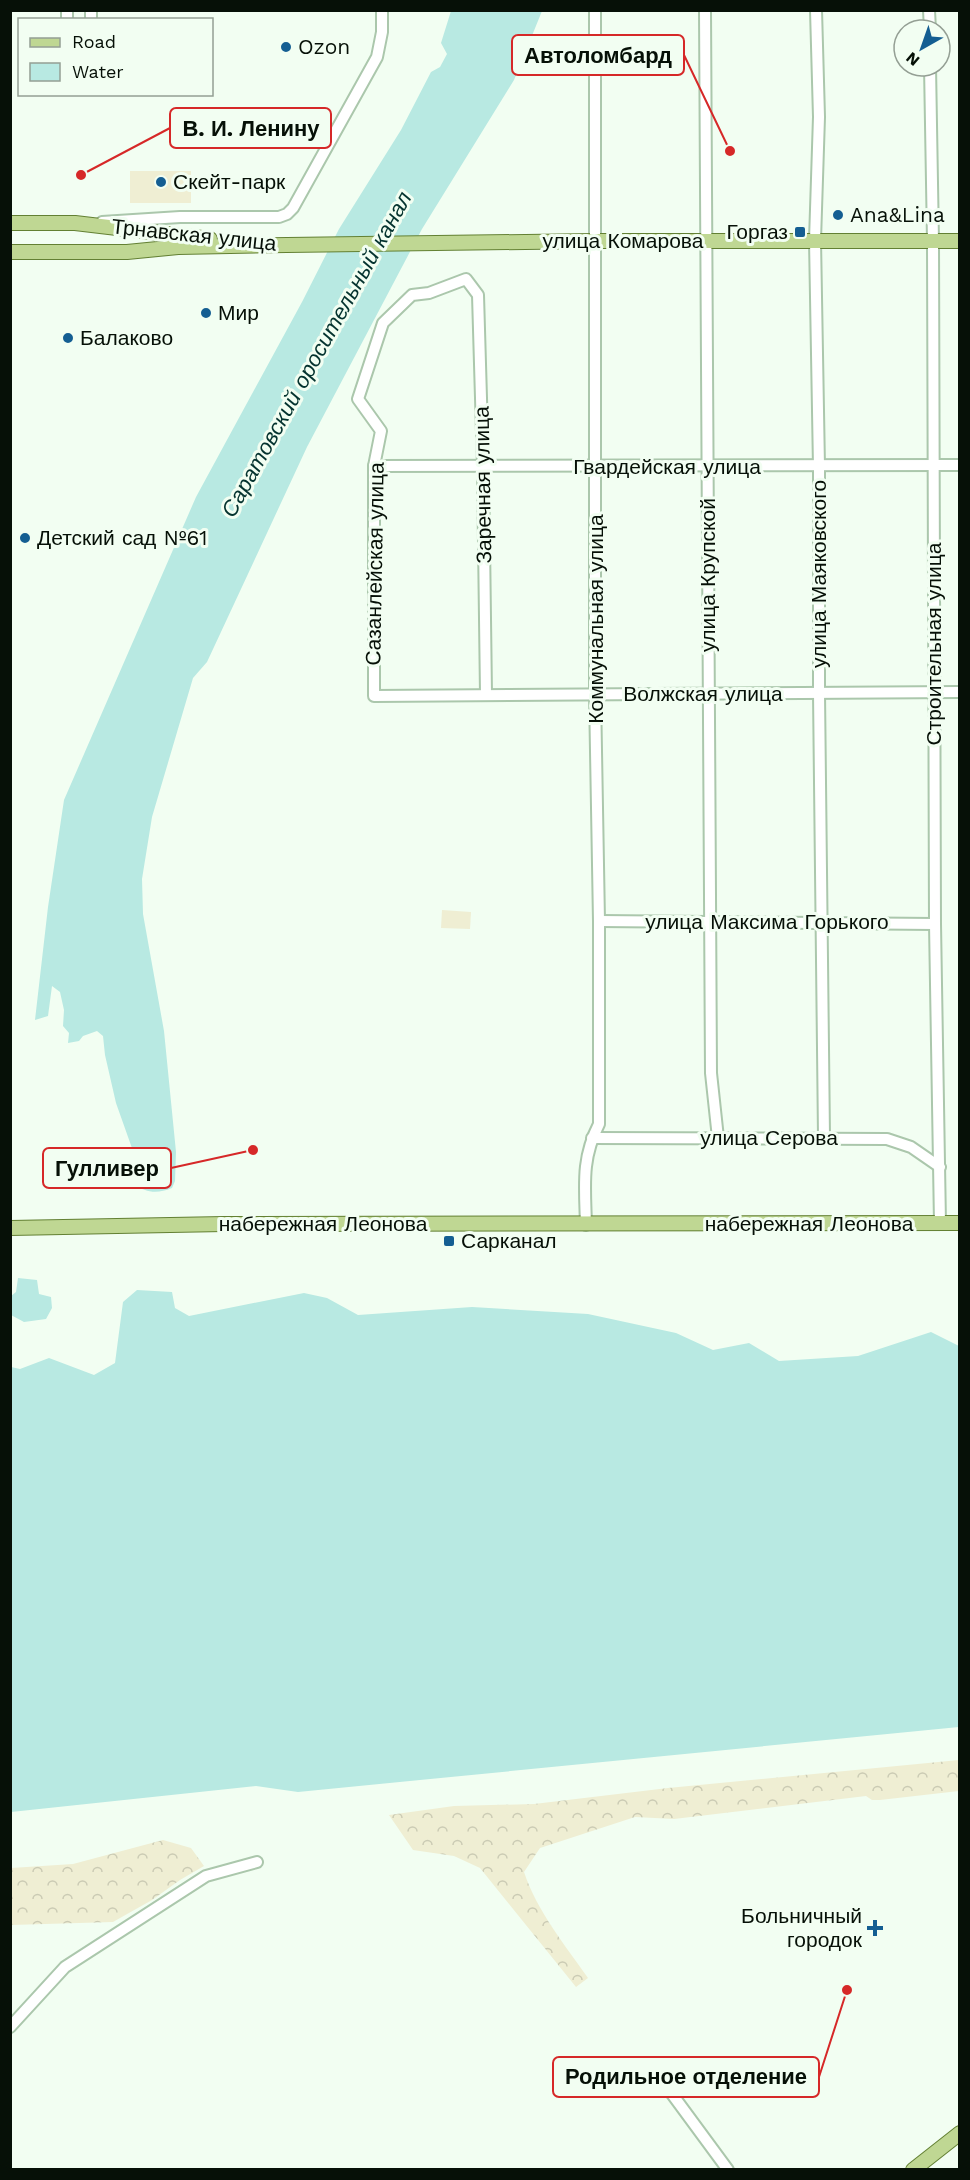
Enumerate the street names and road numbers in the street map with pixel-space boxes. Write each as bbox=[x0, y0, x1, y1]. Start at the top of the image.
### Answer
street label: Трнавская улица bbox=[110, 213, 278, 256]
street label: улица Комарова bbox=[543, 228, 704, 253]
street label: Заречная улица bbox=[469, 406, 496, 564]
street label: Гвардейская улица bbox=[573, 454, 761, 479]
street label: Сазанлейская улица bbox=[360, 462, 389, 666]
street label: улица Маяковского bbox=[806, 480, 831, 668]
street label: улица Крупской bbox=[695, 498, 720, 652]
street label: Коммунальная улица bbox=[583, 514, 608, 724]
street label: Строительная улица bbox=[921, 542, 946, 745]
street label: Волжская улица bbox=[623, 681, 783, 706]
street label: улица Максима Горького bbox=[645, 909, 889, 934]
street label: улица Серова bbox=[700, 1125, 838, 1150]
street label: набережная Леонова bbox=[219, 1211, 428, 1236]
street label: набережная Леонова bbox=[705, 1211, 914, 1236]

